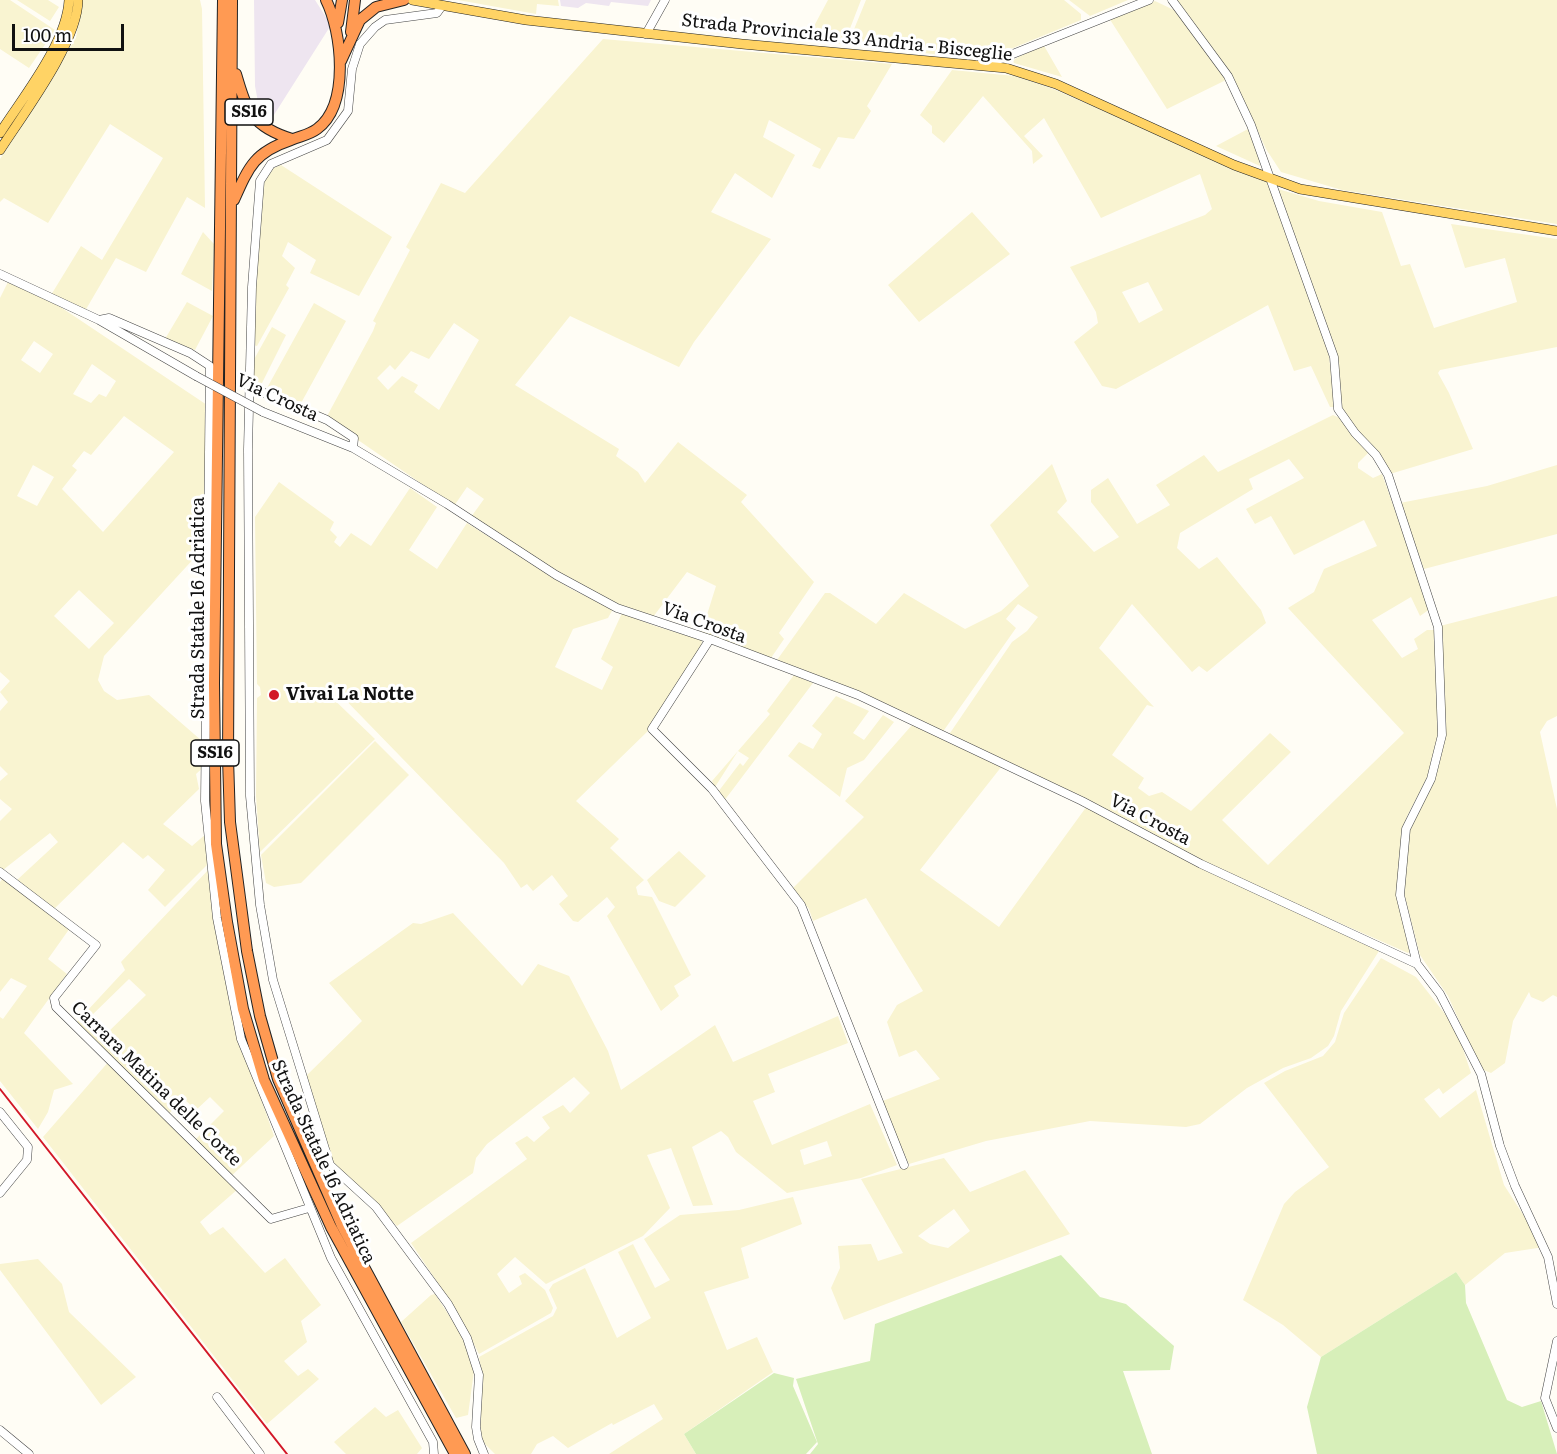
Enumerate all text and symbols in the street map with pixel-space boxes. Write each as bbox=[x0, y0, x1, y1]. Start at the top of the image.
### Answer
street label: Strada Provinciale 33 Andria - Bisceglie bbox=[680, 10, 1014, 66]
scale bar bbox=[15, 12, 128, 50]
text: 100 m bbox=[23, 21, 72, 48]
road number: SS16 bbox=[225, 99, 273, 125]
street label: Via Crosta bbox=[232, 370, 322, 426]
street label: Strada Statale 16 Adriatica bbox=[188, 497, 210, 719]
street label: Via Crosta bbox=[659, 598, 749, 648]
place label: Vivai La Notte bbox=[286, 684, 414, 706]
marker: Vivai La Notte bbox=[267, 688, 281, 702]
road number: SS16 bbox=[191, 740, 239, 766]
street label: Via Crosta bbox=[1106, 790, 1194, 850]
street label: Carrara Matina delle Corte bbox=[66, 997, 246, 1171]
street label: Strada Statale 16 Adriatica bbox=[266, 1057, 380, 1267]

